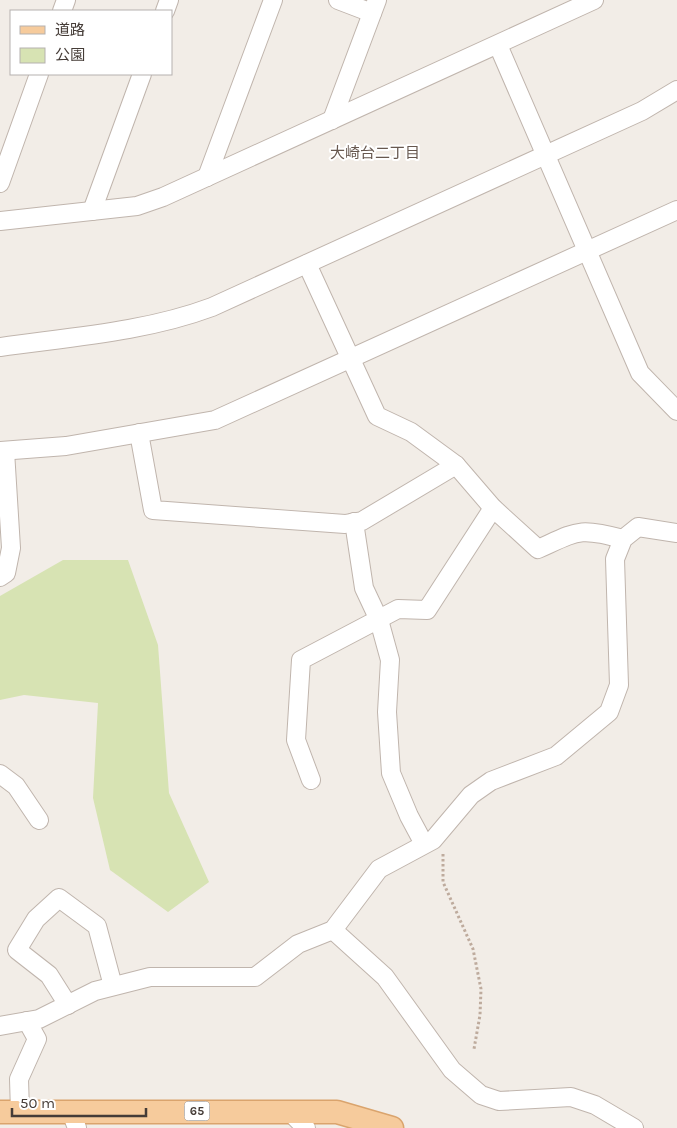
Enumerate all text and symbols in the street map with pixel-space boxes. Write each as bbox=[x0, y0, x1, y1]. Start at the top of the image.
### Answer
legend bbox=[10, 10, 172, 75]
text: 道路 bbox=[55, 21, 85, 39]
text: 公園 bbox=[55, 46, 85, 64]
district label: 大崎台二丁目 bbox=[330, 144, 420, 162]
scale bar bbox=[12, 1086, 146, 1118]
text: 50 m bbox=[20, 1094, 55, 1112]
road number: 65 bbox=[184, 1102, 210, 1120]

